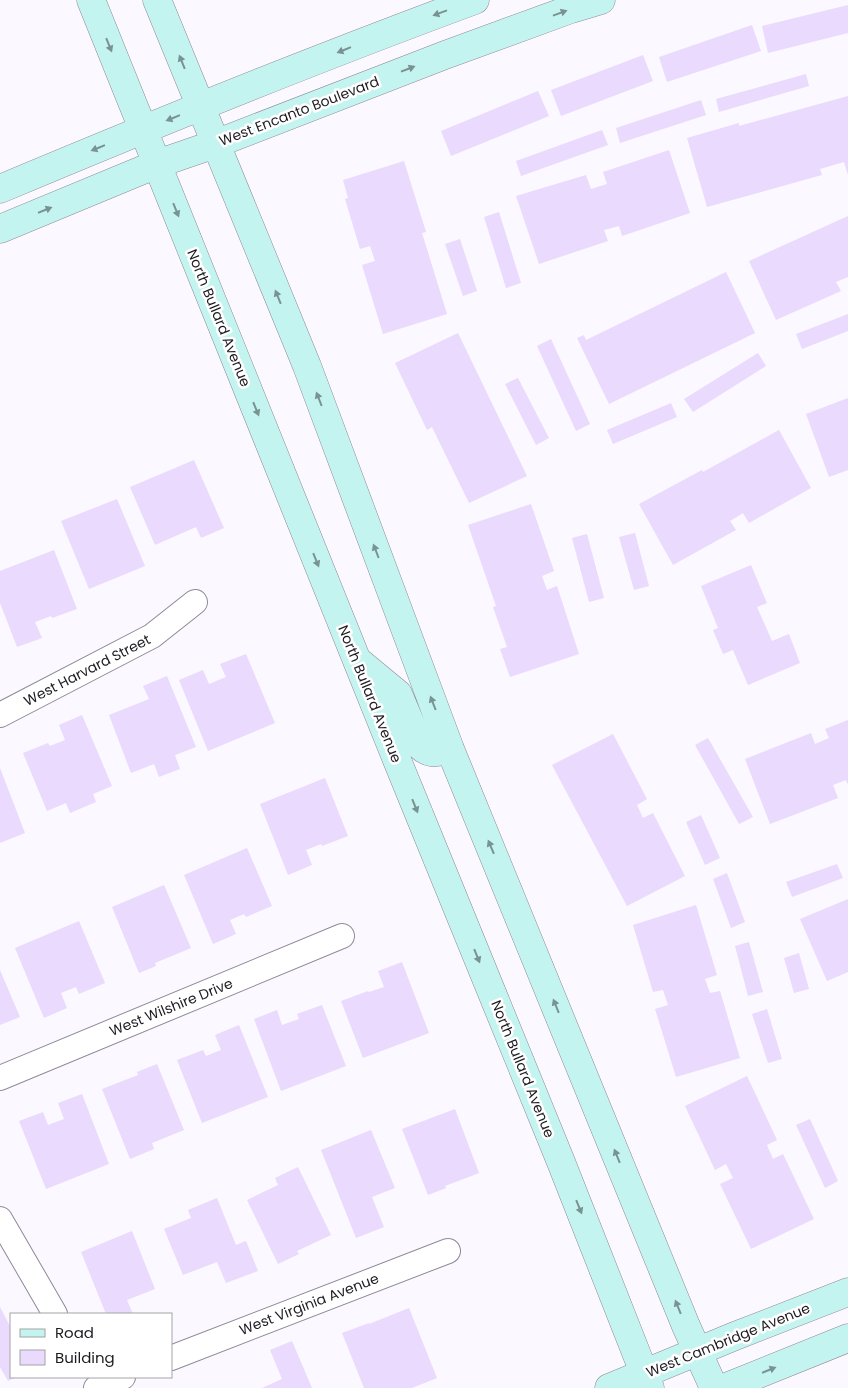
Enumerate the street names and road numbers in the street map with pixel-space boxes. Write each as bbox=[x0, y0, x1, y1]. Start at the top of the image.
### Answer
street label: West Encanto Boulevard bbox=[216, 71, 382, 151]
street label: North Bullard Avenue bbox=[182, 246, 256, 390]
street label: North Bullard Avenue bbox=[333, 622, 407, 766]
street label: West Harvard Street bbox=[20, 629, 154, 711]
street label: West Wilshire Drive bbox=[106, 973, 236, 1041]
street label: North Bullard Avenue bbox=[486, 997, 560, 1141]
street label: West Virginia Avenue bbox=[236, 1268, 382, 1340]
street label: West Cambridge Avenue bbox=[643, 1298, 813, 1382]

